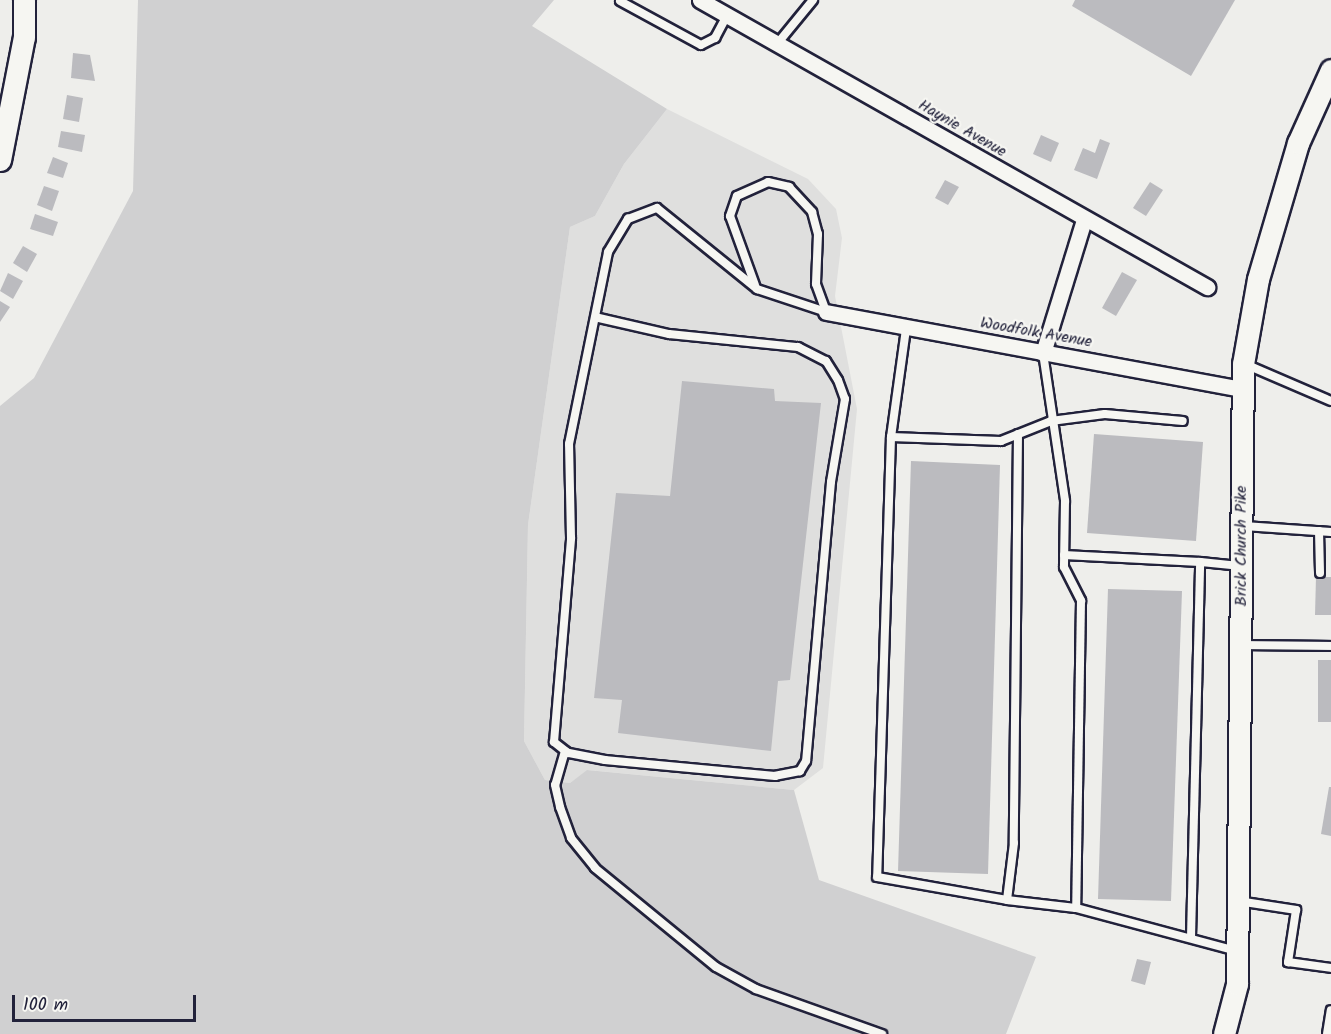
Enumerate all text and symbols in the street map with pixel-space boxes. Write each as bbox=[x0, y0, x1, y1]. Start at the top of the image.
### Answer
street label: Haynie Avenue bbox=[914, 96, 1010, 162]
street label: Woodfolk Avenue bbox=[979, 314, 1093, 352]
street label: Brick Church Pike bbox=[1232, 486, 1252, 606]
scale bar bbox=[15, 983, 200, 1021]
text: 100 m bbox=[23, 991, 68, 1020]

